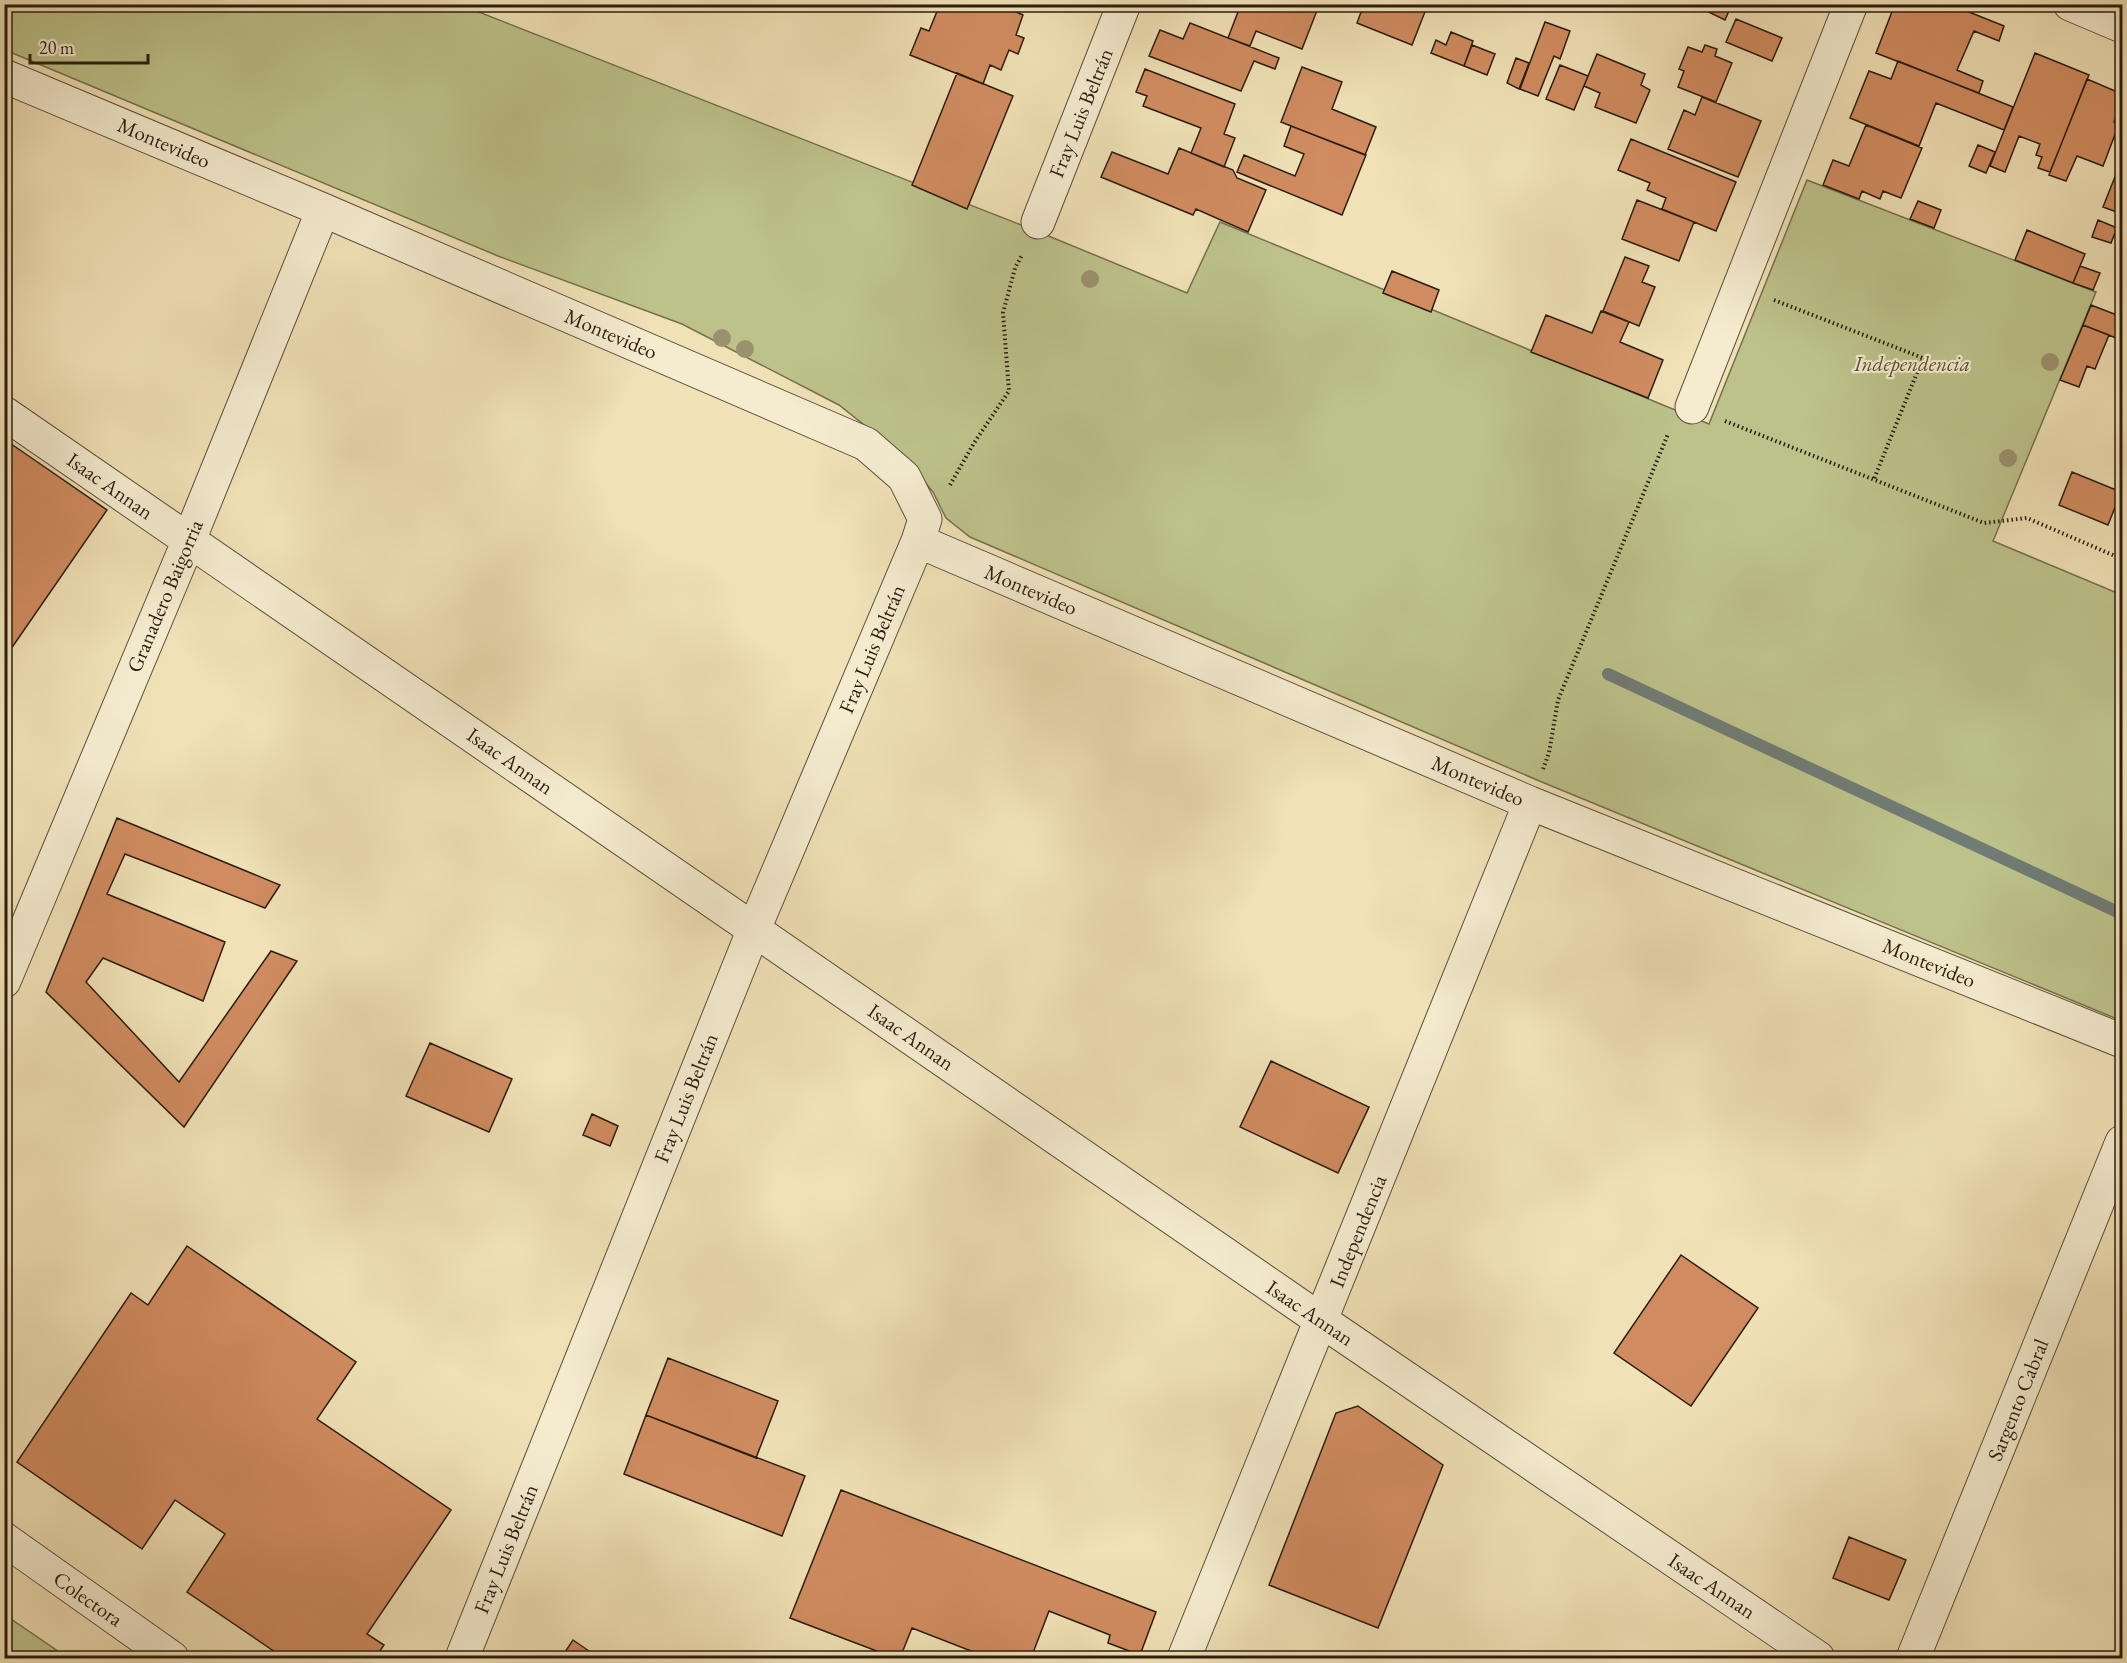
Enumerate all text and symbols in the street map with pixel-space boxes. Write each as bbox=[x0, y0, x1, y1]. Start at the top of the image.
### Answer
scale bar bbox=[30, 27, 148, 65]
text: 20 m bbox=[39, 36, 74, 59]
street label: Fray Luis Beltrán bbox=[1042, 44, 1119, 182]
street label: Montevideo bbox=[114, 111, 215, 174]
street label: Montevideo bbox=[561, 302, 662, 365]
park label: Independencia bbox=[1853, 350, 1970, 377]
street label: Isaac Annan bbox=[62, 446, 159, 525]
street label: Granadero Baigorria bbox=[120, 515, 209, 676]
street label: Montevideo bbox=[981, 558, 1082, 621]
street label: Fray Luis Beltrán bbox=[832, 580, 911, 717]
street label: Isaac Annan bbox=[462, 721, 559, 800]
street label: Montevideo bbox=[1428, 749, 1529, 812]
street label: Montevideo bbox=[1879, 932, 1980, 993]
street label: Isaac Annan bbox=[863, 997, 960, 1076]
street label: Fray Luis Beltrán bbox=[647, 1029, 724, 1167]
street label: Independencia bbox=[1323, 1170, 1393, 1291]
street label: Isaac Annan bbox=[1261, 1274, 1359, 1352]
street label: Sargento Cabral bbox=[1981, 1335, 2054, 1465]
street label: Fray Luis Beltrán bbox=[467, 1480, 544, 1618]
street label: Isaac Annan bbox=[1663, 1547, 1761, 1625]
street label: Colectora bbox=[48, 1565, 129, 1633]

